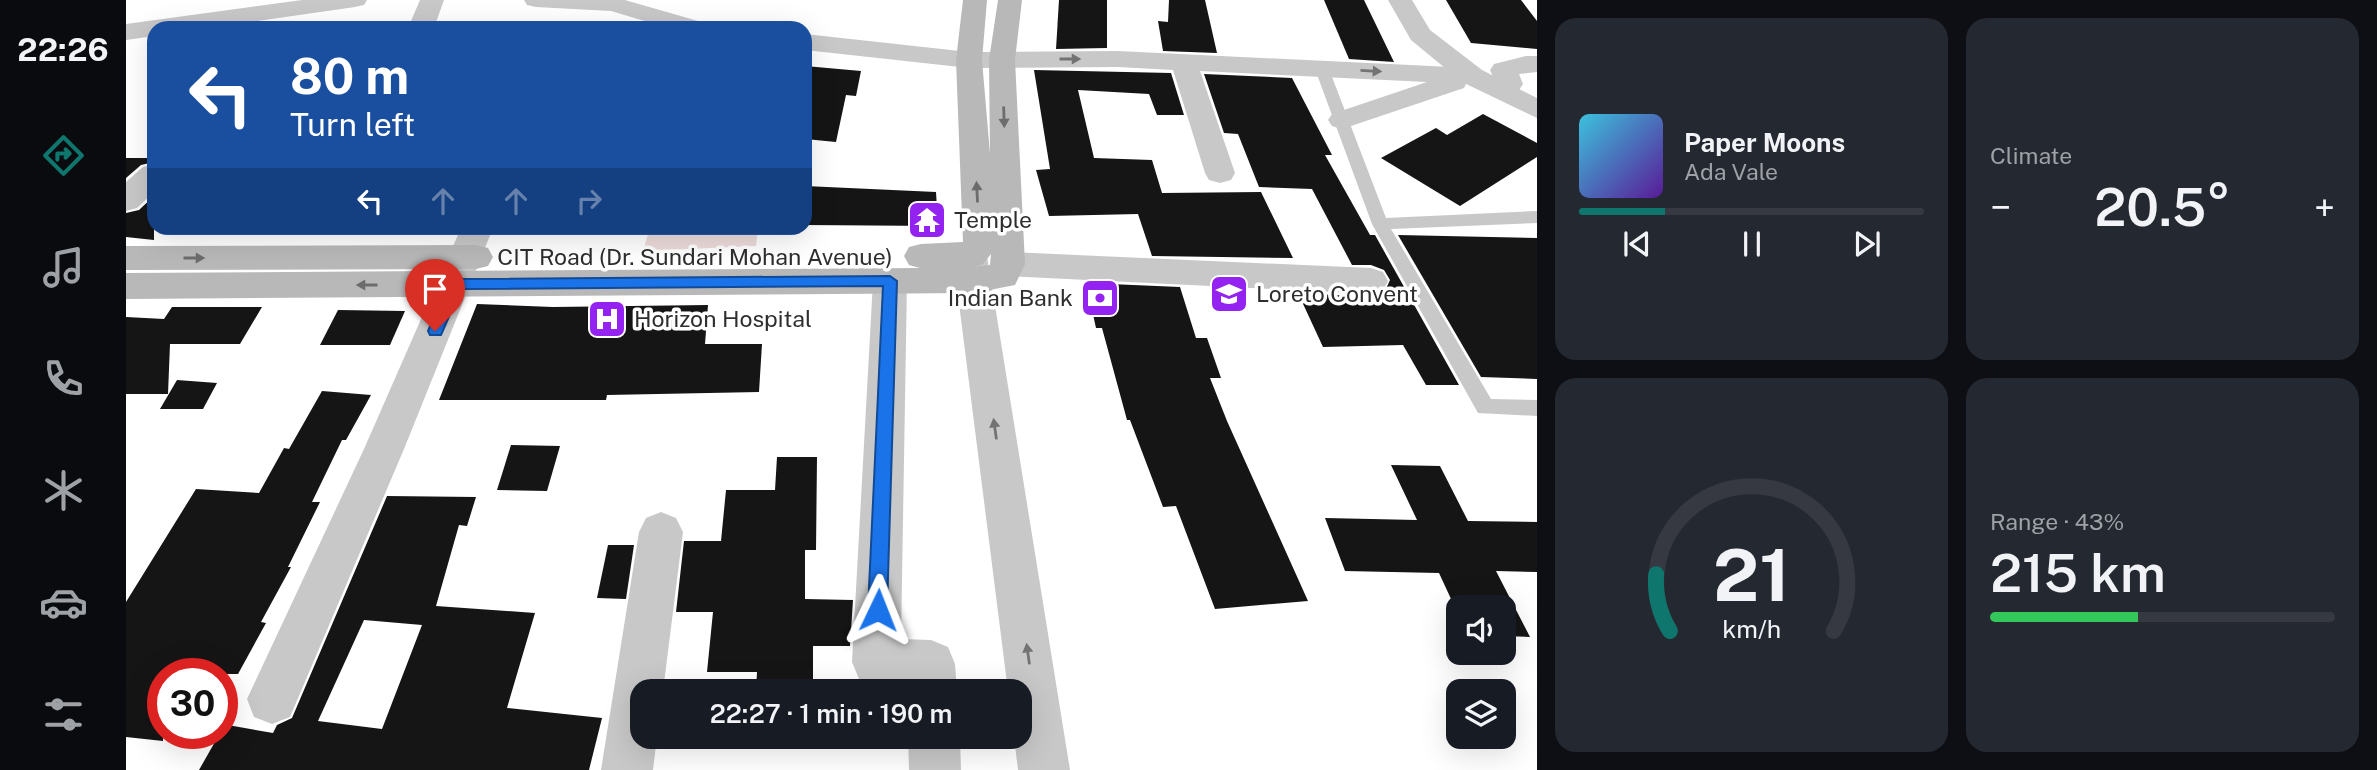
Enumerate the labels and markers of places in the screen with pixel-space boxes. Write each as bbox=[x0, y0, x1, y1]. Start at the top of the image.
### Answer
temple icon: Temple bbox=[906, 199, 948, 241]
place label: Temple bbox=[954, 206, 1032, 233]
pin bbox=[405, 259, 465, 331]
school or university icon: Loreto Convent bbox=[1208, 273, 1250, 315]
bank icon: Indian Bank bbox=[1079, 277, 1121, 319]
place label: Loreto Convent bbox=[1256, 280, 1418, 307]
place label: Indian Bank bbox=[948, 284, 1073, 311]
hospital icon: Horizon Hospital bbox=[586, 298, 628, 340]
place label: Horizon Hospital bbox=[634, 305, 812, 332]

